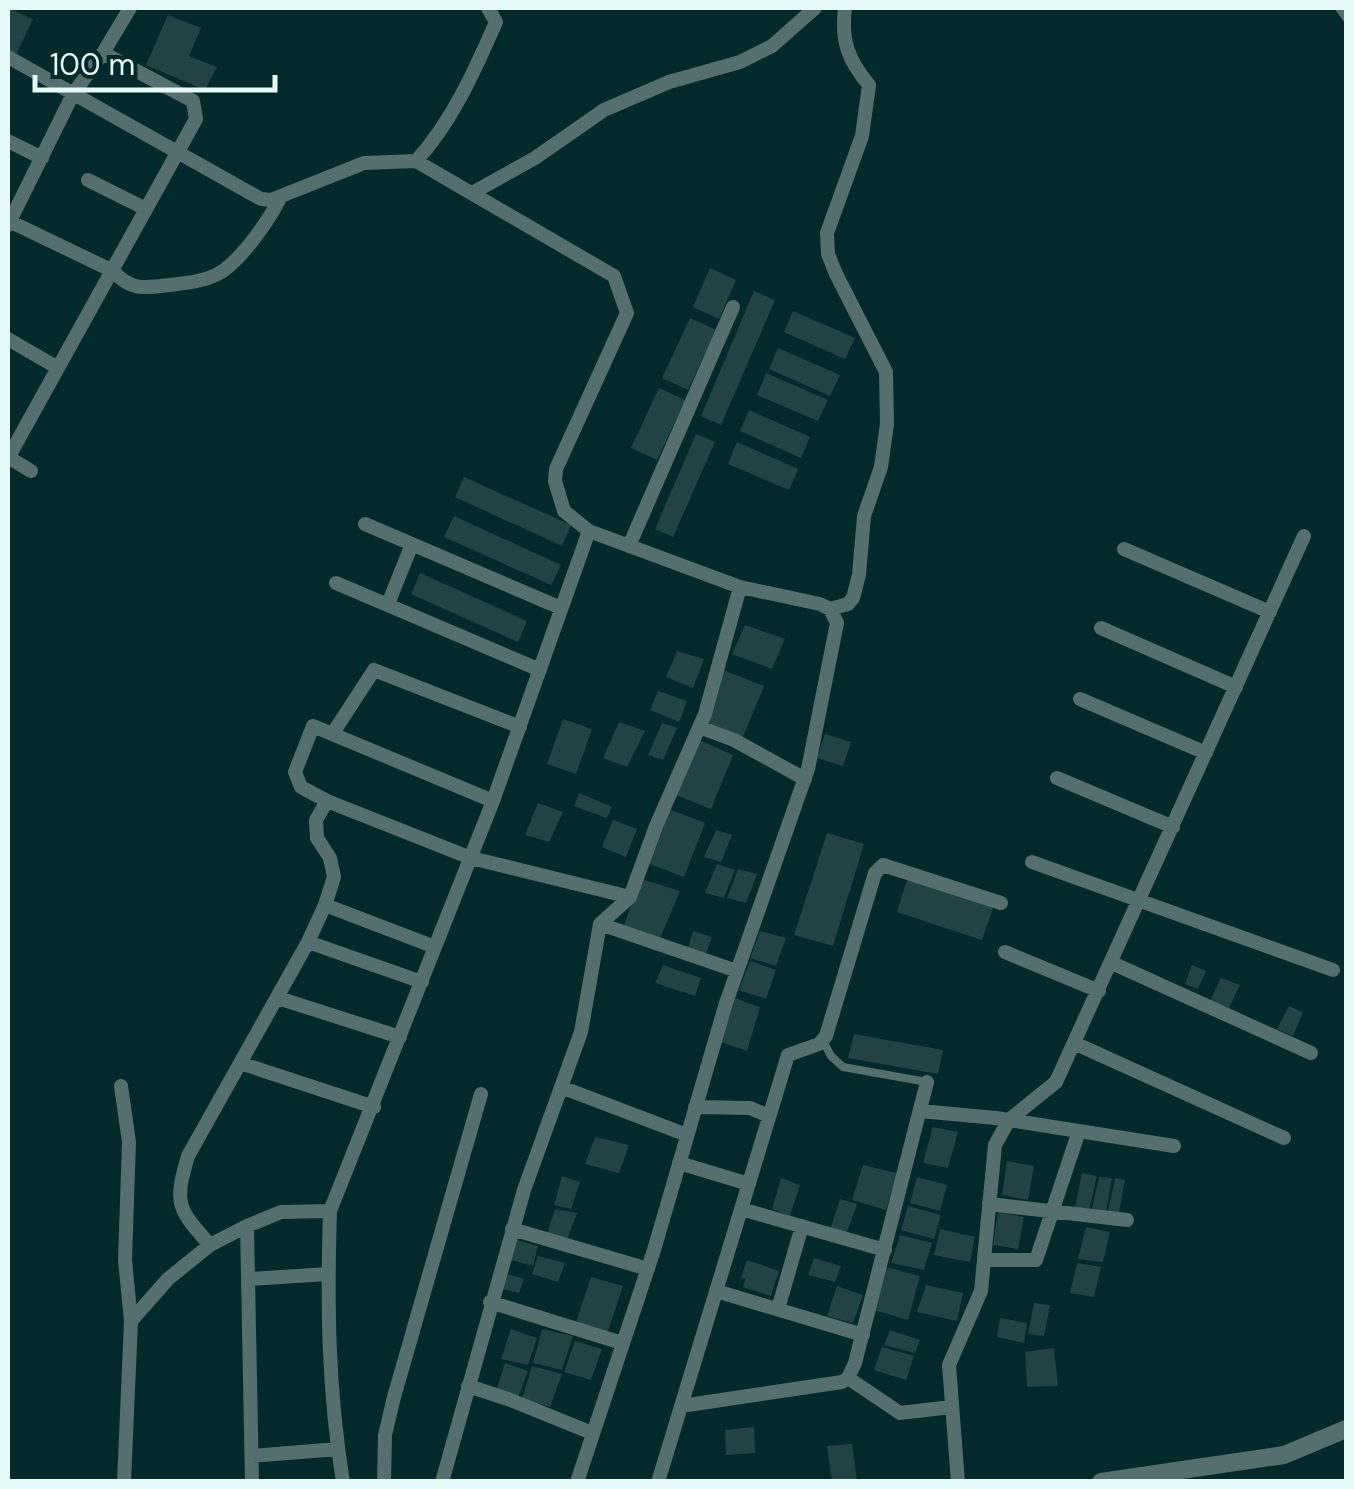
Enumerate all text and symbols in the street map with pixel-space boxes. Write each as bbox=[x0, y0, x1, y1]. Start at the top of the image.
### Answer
scale bar bbox=[35, 30, 275, 92]
text: 100 m bbox=[50, 45, 135, 84]

